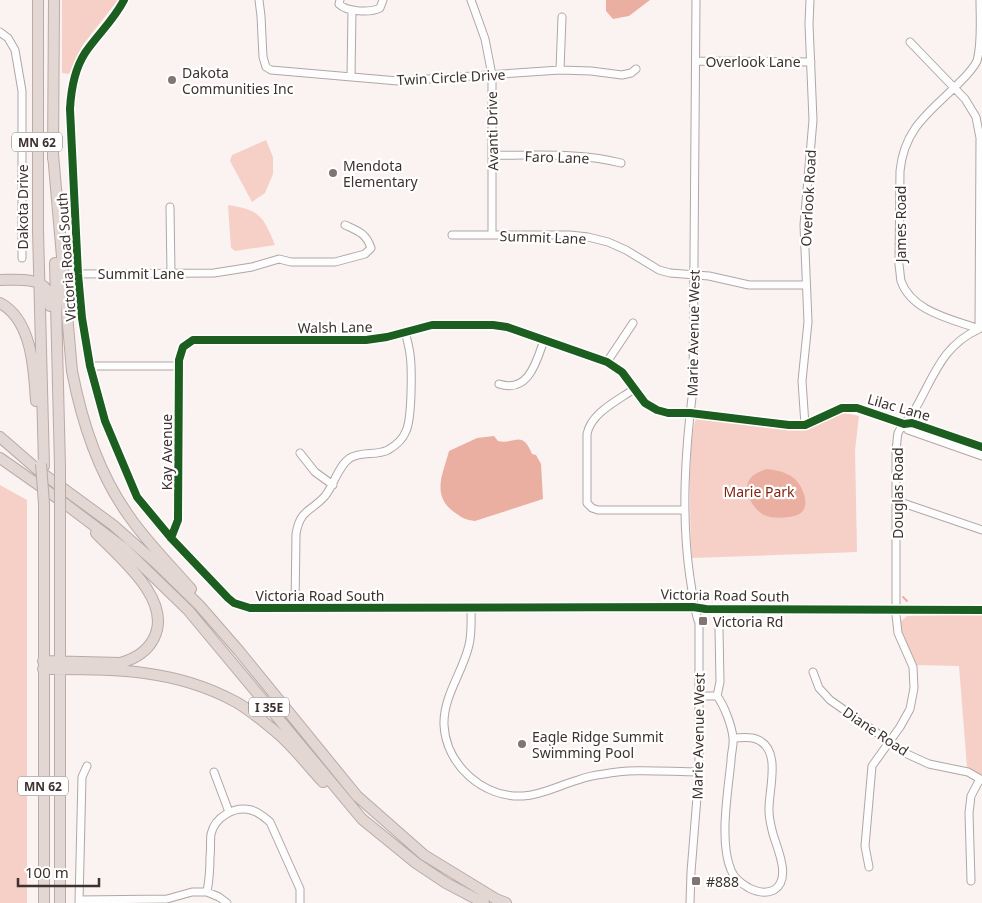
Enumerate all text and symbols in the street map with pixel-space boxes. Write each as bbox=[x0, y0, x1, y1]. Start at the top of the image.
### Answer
street label: Overlook Lane bbox=[705, 52, 801, 71]
place label: Dakota Communities Inc bbox=[182, 63, 294, 98]
street label: Twin Circle Drive bbox=[396, 65, 506, 89]
marker: Dakota Communities Inc bbox=[166, 74, 178, 86]
street label: Avanti Drive bbox=[482, 91, 502, 171]
road number: MN 62 bbox=[12, 132, 62, 152]
street label: Faro Lane bbox=[524, 146, 590, 168]
street label: Overlook Road bbox=[796, 149, 820, 247]
place label: Mendota Elementary bbox=[343, 156, 419, 191]
street label: Dakota Drive bbox=[13, 164, 32, 250]
marker: Mendota Elementary bbox=[327, 167, 339, 179]
street label: James Road bbox=[891, 186, 910, 264]
street label: Victoria Road South bbox=[52, 192, 80, 322]
street label: Summit Lane bbox=[499, 226, 587, 248]
street label: Summit Lane bbox=[98, 264, 184, 283]
street label: Marie Avenue West bbox=[682, 270, 704, 396]
street label: Walsh Lane bbox=[297, 317, 373, 337]
street label: Lilac Lane bbox=[865, 389, 933, 425]
street label: Kay Avenue bbox=[157, 414, 176, 490]
street label: Douglas Road bbox=[888, 447, 907, 539]
park label: Marie Park bbox=[723, 482, 795, 501]
street label: Victoria Road South bbox=[660, 584, 790, 606]
street label: Victoria Road South bbox=[256, 586, 384, 605]
place label: Victoria Rd bbox=[713, 612, 783, 631]
marker: Victoria Rd bbox=[697, 615, 709, 627]
street label: Marie Avenue West bbox=[687, 673, 709, 799]
road number: I 35E bbox=[249, 698, 289, 716]
street label: Diane Road bbox=[839, 702, 913, 760]
place label: Eagle Ridge Summit Swimming Pool bbox=[532, 727, 664, 762]
marker: Eagle Ridge Summit Swimming Pool bbox=[516, 738, 528, 750]
road number: MN 62 bbox=[18, 776, 68, 796]
scale bar bbox=[18, 856, 99, 888]
text: 100 m bbox=[25, 862, 69, 882]
place label: #888 bbox=[706, 872, 739, 891]
marker: #888 bbox=[690, 875, 702, 887]

